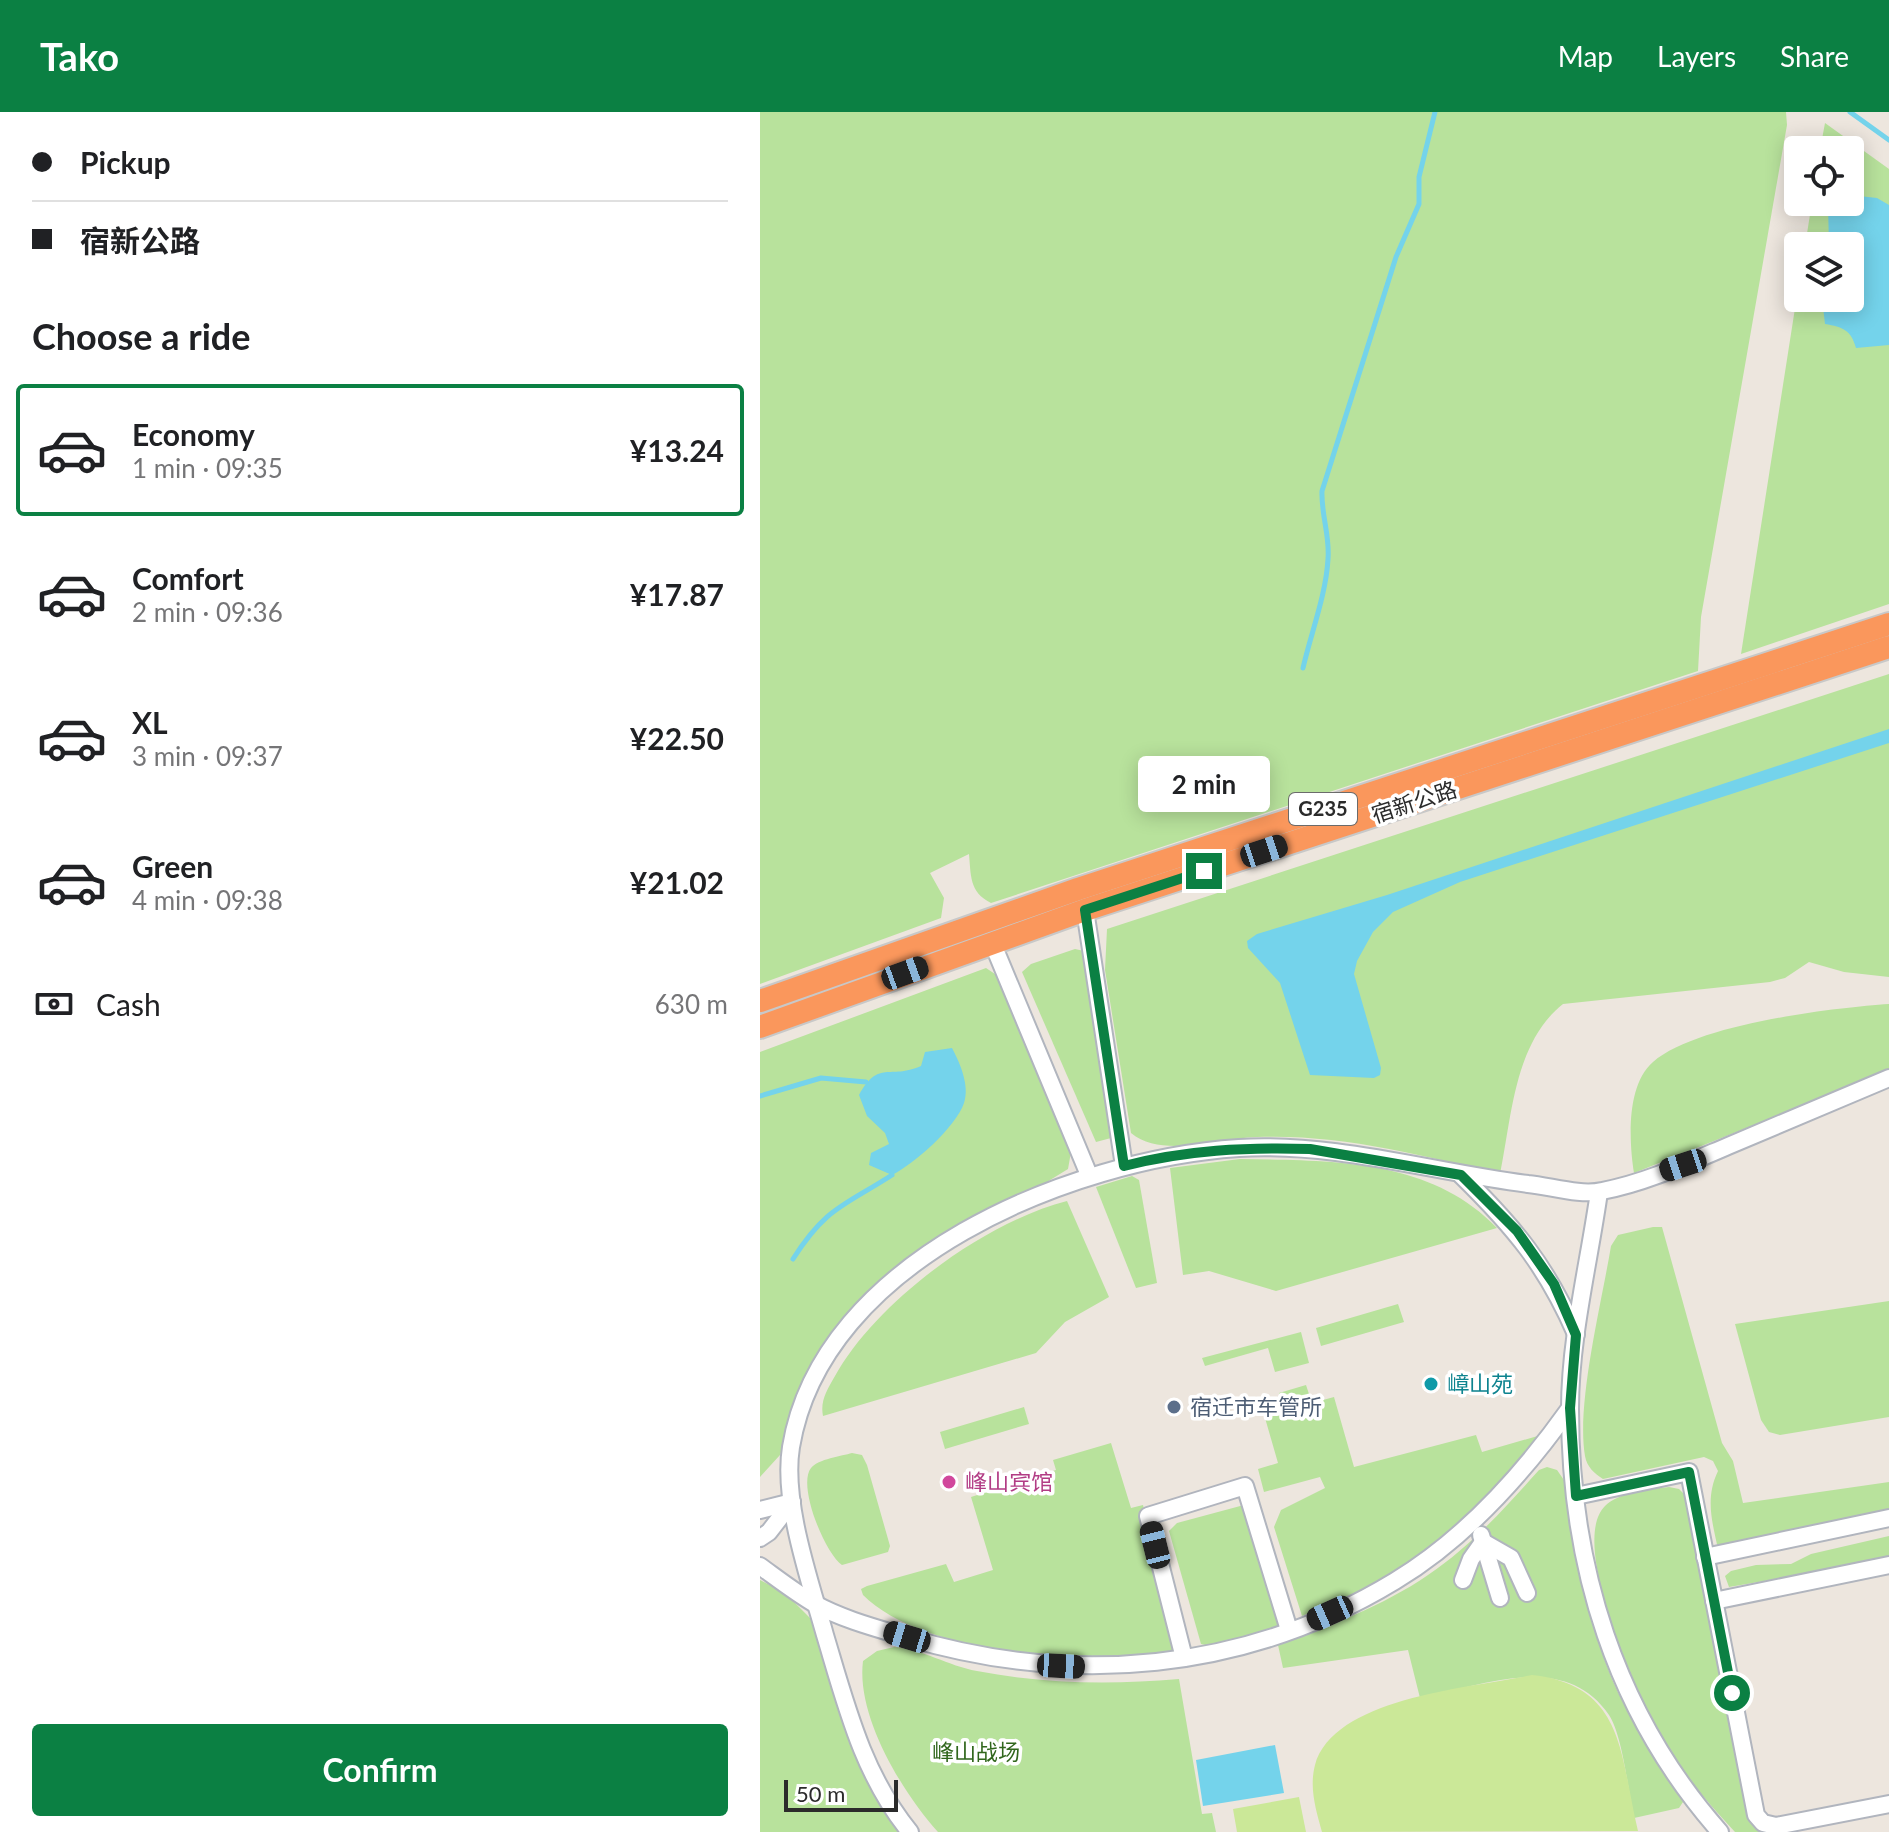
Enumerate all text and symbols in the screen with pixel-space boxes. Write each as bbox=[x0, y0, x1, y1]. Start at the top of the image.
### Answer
text: Tako bbox=[40, 33, 119, 79]
text: Map bbox=[1558, 39, 1613, 73]
text: Layers bbox=[1657, 39, 1736, 73]
text: Share bbox=[1780, 39, 1849, 73]
map controls bbox=[1784, 136, 1864, 312]
button: locate bbox=[1784, 136, 1864, 216]
text: Pickup bbox=[80, 144, 171, 180]
text: 宿新公路 bbox=[80, 222, 200, 258]
button: layers bbox=[1784, 232, 1864, 312]
text: Choose a ride bbox=[32, 314, 251, 358]
icon: car bbox=[36, 414, 108, 486]
text: Economy bbox=[132, 416, 255, 452]
text: ¥13.24 bbox=[630, 432, 724, 468]
text: 1 min · 09:35 bbox=[132, 452, 283, 484]
icon: car bbox=[36, 558, 108, 630]
text: Comfort bbox=[132, 560, 244, 596]
text: ¥17.87 bbox=[630, 576, 724, 612]
text: 2 min · 09:36 bbox=[132, 596, 283, 628]
icon: car bbox=[36, 702, 108, 774]
text: XL bbox=[132, 704, 168, 740]
text: ¥22.50 bbox=[630, 720, 724, 756]
text: 3 min · 09:37 bbox=[132, 740, 283, 772]
callout: 2 min bbox=[1138, 755, 1270, 811]
text: 2 min bbox=[1172, 768, 1236, 800]
street label: 宿新公路 bbox=[1368, 775, 1460, 828]
road number: G235 bbox=[1289, 793, 1357, 825]
car bbox=[1237, 832, 1291, 870]
icon: car bbox=[36, 846, 108, 918]
text: Green bbox=[132, 848, 213, 884]
route end bbox=[1186, 853, 1222, 889]
text: ¥21.02 bbox=[630, 864, 724, 900]
text: 4 min · 09:38 bbox=[132, 884, 283, 916]
car bbox=[878, 954, 932, 992]
icon: cash bbox=[32, 982, 76, 1026]
text: Cash bbox=[96, 986, 161, 1022]
text: 630 m bbox=[655, 988, 728, 1020]
car bbox=[1656, 1146, 1710, 1184]
place label: 嶂山苑 bbox=[1447, 1370, 1513, 1397]
marker: 嶂山苑 bbox=[1422, 1375, 1440, 1393]
place label: 宿迁市车管所 bbox=[1190, 1393, 1322, 1420]
marker: 宿迁市车管所 bbox=[1165, 1398, 1183, 1416]
place label: 峰山宾馆 bbox=[965, 1468, 1053, 1495]
marker: 峰山宾馆 bbox=[940, 1473, 958, 1491]
car bbox=[1138, 1519, 1172, 1571]
car bbox=[1303, 1592, 1357, 1634]
car bbox=[881, 1619, 933, 1655]
car bbox=[1036, 1653, 1086, 1679]
route start bbox=[1714, 1675, 1750, 1711]
button: Confirm bbox=[32, 1724, 728, 1816]
park label: 峰山战场 bbox=[932, 1738, 1020, 1765]
scale bar bbox=[784, 1776, 898, 1812]
text: 50 m bbox=[796, 1780, 845, 1807]

